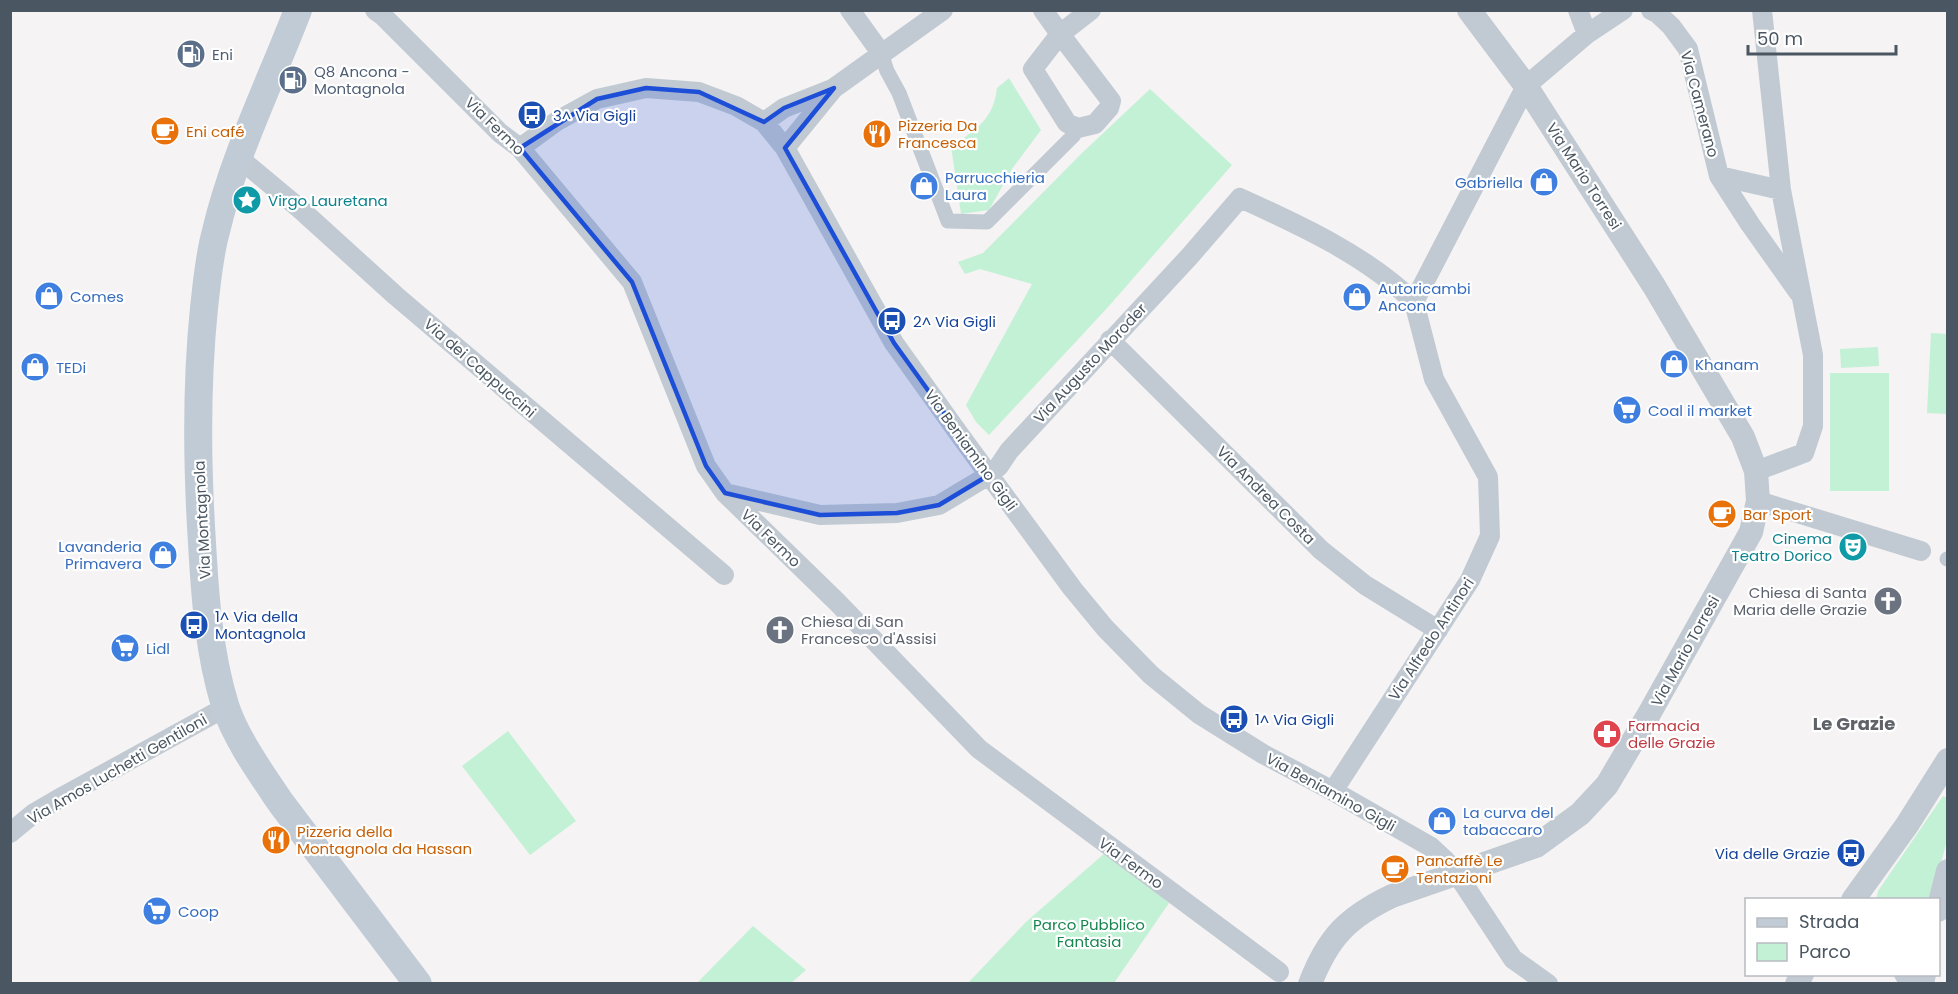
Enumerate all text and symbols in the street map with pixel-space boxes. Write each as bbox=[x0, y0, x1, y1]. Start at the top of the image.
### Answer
scale bar bbox=[1748, 18, 1896, 56]
text: 50 m bbox=[1757, 26, 1803, 51]
fuel station icon: Eni bbox=[175, 38, 207, 70]
place label: Eni bbox=[212, 44, 233, 65]
street label: Via Camerano bbox=[1676, 48, 1724, 160]
place label: Q8 Ancona - Montagnola bbox=[314, 61, 410, 99]
fuel station icon: Q8 Ancona - Montagnola bbox=[277, 64, 309, 96]
street label: Via Fermo bbox=[461, 92, 529, 160]
bus stop icon: 3^ Via Gigli bbox=[516, 99, 548, 131]
place label: 3^ Via Gigli bbox=[553, 105, 636, 126]
cafe icon: Eni café bbox=[149, 115, 181, 147]
place label: Pizzeria Da Francesca bbox=[898, 115, 978, 153]
restaurant icon: Pizzeria Da Francesca bbox=[861, 118, 893, 150]
street label: Via Mario Torresi bbox=[1542, 118, 1626, 234]
place label: Eni café bbox=[186, 121, 244, 142]
shop icon: Gabriella bbox=[1528, 166, 1560, 198]
place label: Parrucchieria Laura bbox=[945, 167, 1045, 205]
shop icon: Parrucchieria Laura bbox=[908, 170, 940, 202]
place label: Gabriella bbox=[1455, 172, 1523, 193]
place icon: Virgo Lauretana bbox=[231, 184, 263, 216]
place label: Virgo Lauretana bbox=[268, 190, 388, 211]
place label: Autoricambi Ancona bbox=[1378, 278, 1471, 316]
shop icon: Comes bbox=[33, 280, 65, 312]
shop icon: Autoricambi Ancona bbox=[1341, 281, 1373, 313]
place label: Comes bbox=[70, 286, 124, 307]
street label: Via Augusto Moroder bbox=[1029, 298, 1152, 428]
bus stop icon: 2^ Via Gigli bbox=[876, 305, 908, 337]
place label: 2^ Via Gigli bbox=[913, 311, 996, 332]
street label: Via dei Cappuccini bbox=[420, 314, 540, 422]
shop icon: Khanam bbox=[1658, 348, 1690, 380]
shop icon: TEDi bbox=[19, 351, 51, 383]
place label: Khanam bbox=[1695, 354, 1759, 375]
place label: TEDi bbox=[56, 357, 86, 378]
street label: Via Beniamino Gigli bbox=[920, 385, 1022, 515]
supermarket icon: Coal il market bbox=[1611, 394, 1643, 426]
place label: Coal il market bbox=[1648, 400, 1752, 421]
street label: Via Andrea Costa bbox=[1212, 441, 1320, 549]
street label: Via Montagnola bbox=[188, 460, 216, 580]
cafe icon: Bar Sport bbox=[1706, 498, 1738, 530]
street label: Via Fermo bbox=[737, 504, 805, 572]
place label: Bar Sport bbox=[1743, 504, 1812, 525]
place label: Cinema Teatro Dorico bbox=[1732, 528, 1832, 566]
theatre icon: Cinema Teatro Dorico bbox=[1837, 531, 1869, 563]
place label: Lavanderia Primavera bbox=[58, 536, 142, 574]
shop icon: Lavanderia Primavera bbox=[147, 539, 179, 571]
street label: Via Alfredo Antinori bbox=[1383, 573, 1479, 705]
place label: Chiesa di Santa Maria delle Grazie bbox=[1733, 582, 1867, 620]
church icon: Chiesa di Santa Maria delle Grazie bbox=[1872, 585, 1904, 617]
street label: Via Mario Torresi bbox=[1646, 592, 1724, 710]
place label: 1^ Via della Montagnola bbox=[215, 606, 306, 644]
bus stop icon: 1^ Via della Montagnola bbox=[178, 609, 210, 641]
place label: Chiesa di San Francesco d'Assisi bbox=[801, 611, 936, 649]
church icon: Chiesa di San Francesco d'Assisi bbox=[764, 614, 796, 646]
supermarket icon: Lidl bbox=[109, 632, 141, 664]
place label: Lidl bbox=[146, 638, 170, 659]
bus stop icon: 1^ Via Gigli bbox=[1218, 703, 1250, 735]
street label: Via Amos Luchetti Gentiloni bbox=[23, 709, 211, 829]
place label: 1^ Via Gigli bbox=[1255, 709, 1334, 730]
district label: Le Grazie bbox=[1813, 711, 1895, 736]
place label: Farmacia delle Grazie bbox=[1628, 715, 1715, 753]
pharmacy icon: Farmacia delle Grazie bbox=[1591, 718, 1623, 750]
street label: Via Beniamino Gigli bbox=[1262, 748, 1400, 836]
place label: La curva del tabaccaro bbox=[1463, 802, 1554, 840]
shop icon: La curva del tabaccaro bbox=[1426, 805, 1458, 837]
place label: Pizzeria della Montagnola da Hassan bbox=[297, 821, 472, 859]
restaurant icon: Pizzeria della Montagnola da Hassan bbox=[260, 824, 292, 856]
street label: Via Fermo bbox=[1094, 832, 1168, 894]
bus stop icon: Via delle Grazie bbox=[1835, 837, 1867, 869]
place label: Via delle Grazie bbox=[1715, 843, 1830, 864]
place label: Pancaffè Le Tentazioni bbox=[1416, 850, 1503, 888]
cafe icon: Pancaffè Le Tentazioni bbox=[1379, 853, 1411, 885]
supermarket icon: Coop bbox=[141, 895, 173, 927]
legend bbox=[1745, 898, 1940, 976]
place label: Coop bbox=[178, 901, 219, 922]
text: Strada bbox=[1799, 909, 1859, 934]
park label: Parco Pubblico Fantasia bbox=[1033, 914, 1145, 952]
text: Parco bbox=[1799, 939, 1851, 964]

